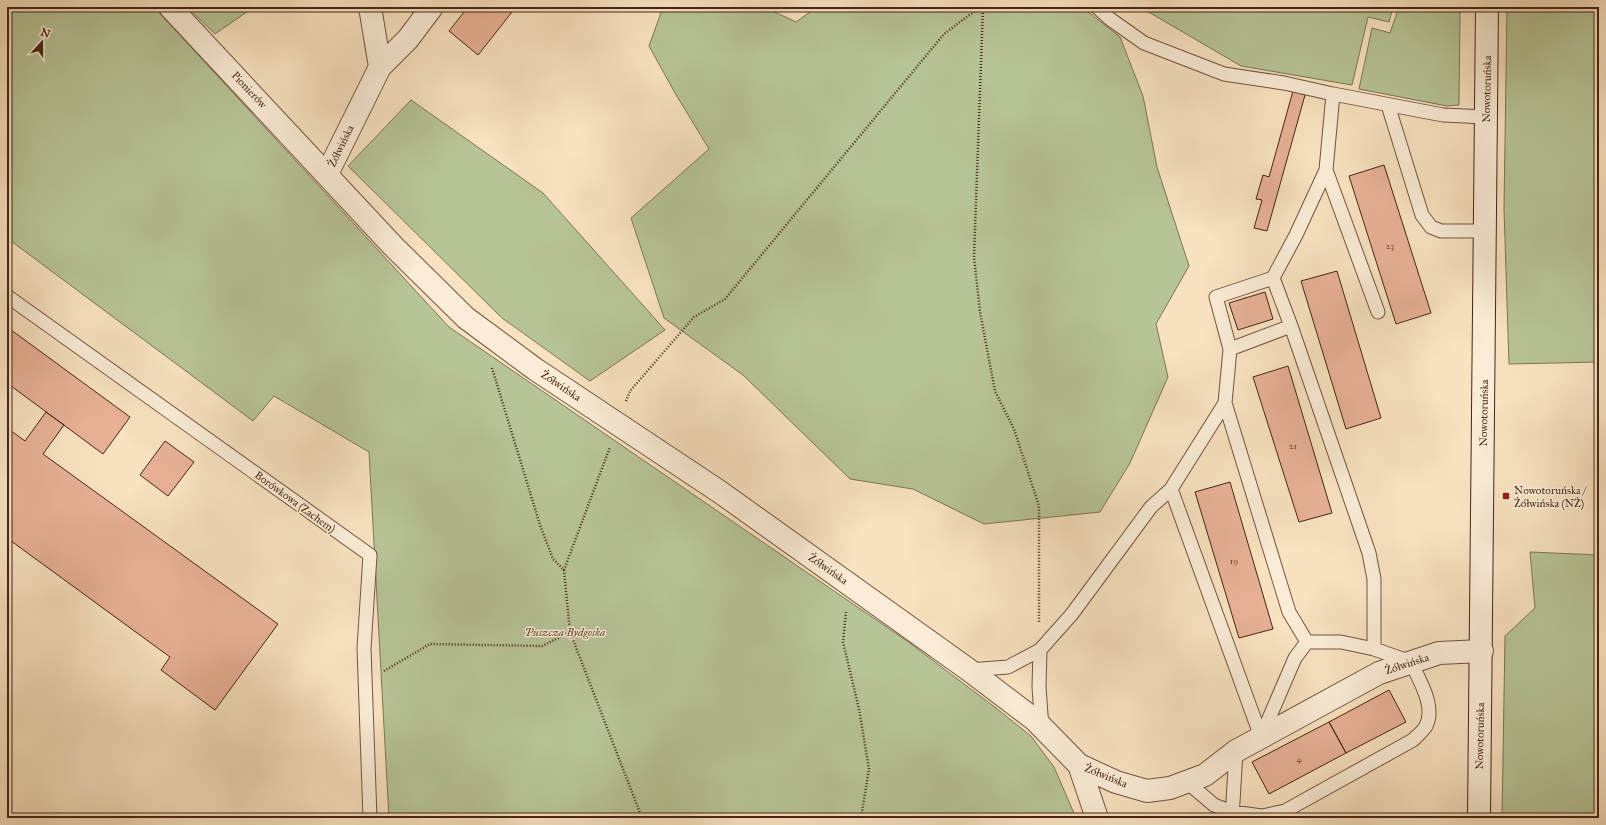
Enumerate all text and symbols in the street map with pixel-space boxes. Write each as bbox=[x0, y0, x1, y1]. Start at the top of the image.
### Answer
north arrow bbox=[22, 22, 62, 62]
text: N bbox=[39, 25, 53, 41]
street label: Nowotoruńska bbox=[1480, 55, 1494, 122]
street label: Pionierów bbox=[229, 69, 270, 112]
street label: Żółwińska bbox=[324, 122, 357, 169]
house number: 23 bbox=[1386, 240, 1394, 251]
street label: Żółwińska bbox=[539, 367, 584, 404]
street label: Nowotoruńska bbox=[1477, 379, 1491, 446]
house number: 21 bbox=[1289, 440, 1297, 451]
street label: Borówkowa (Zachem) bbox=[252, 468, 338, 536]
place label: Nowotoruńska / Żółwińska (NŻ) bbox=[1514, 484, 1587, 510]
marker: Nowotoruńska / Żółwińska (NŻ) bbox=[1501, 491, 1511, 501]
street label: Żółwińska bbox=[806, 550, 851, 587]
house number: 19 bbox=[1230, 555, 1238, 566]
park label: Puszcza Bydgoska bbox=[525, 626, 605, 639]
street label: Żółwińska bbox=[1383, 650, 1431, 677]
street label: Nowotoruńska bbox=[1473, 702, 1487, 769]
house number: 4 bbox=[1296, 753, 1302, 764]
street label: Żółwińska bbox=[1083, 761, 1130, 791]

